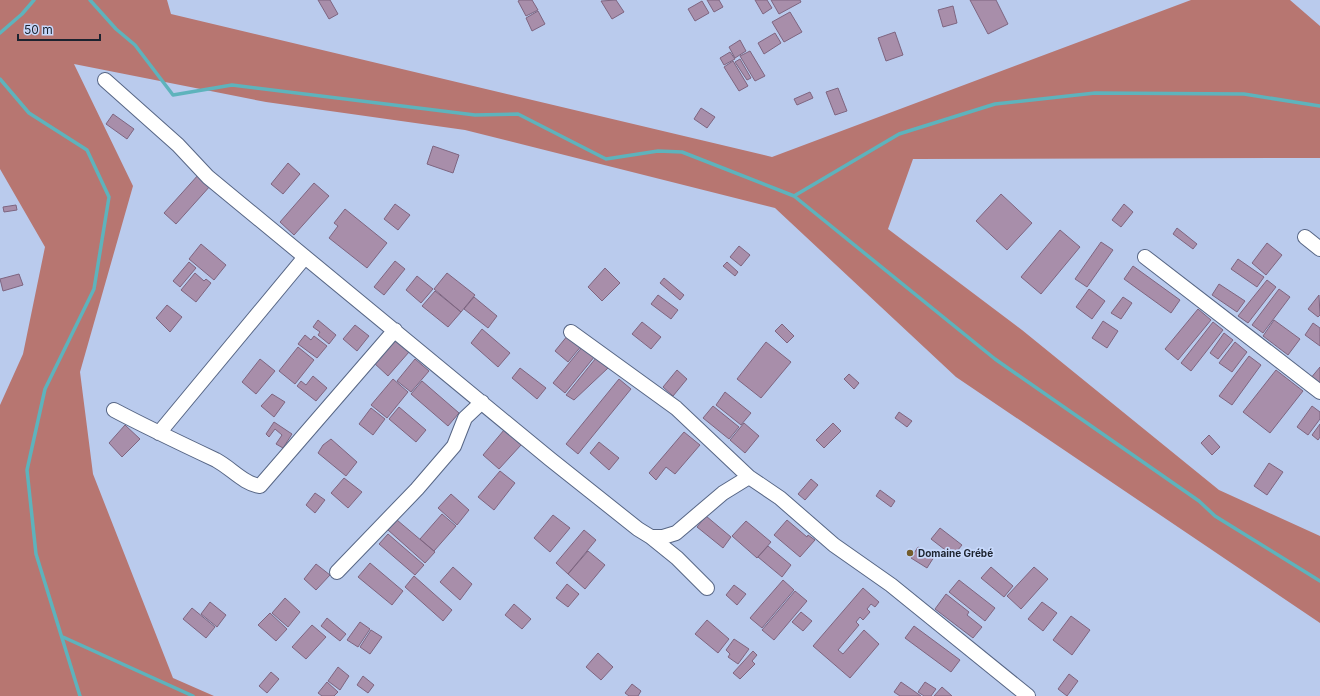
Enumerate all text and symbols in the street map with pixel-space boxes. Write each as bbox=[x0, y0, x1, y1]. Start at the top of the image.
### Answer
scale bar bbox=[18, 16, 100, 42]
text: 50 m bbox=[24, 22, 53, 37]
place label: Domaine Grébé bbox=[918, 547, 993, 559]
marker: Domaine Grébé bbox=[905, 548, 915, 558]

